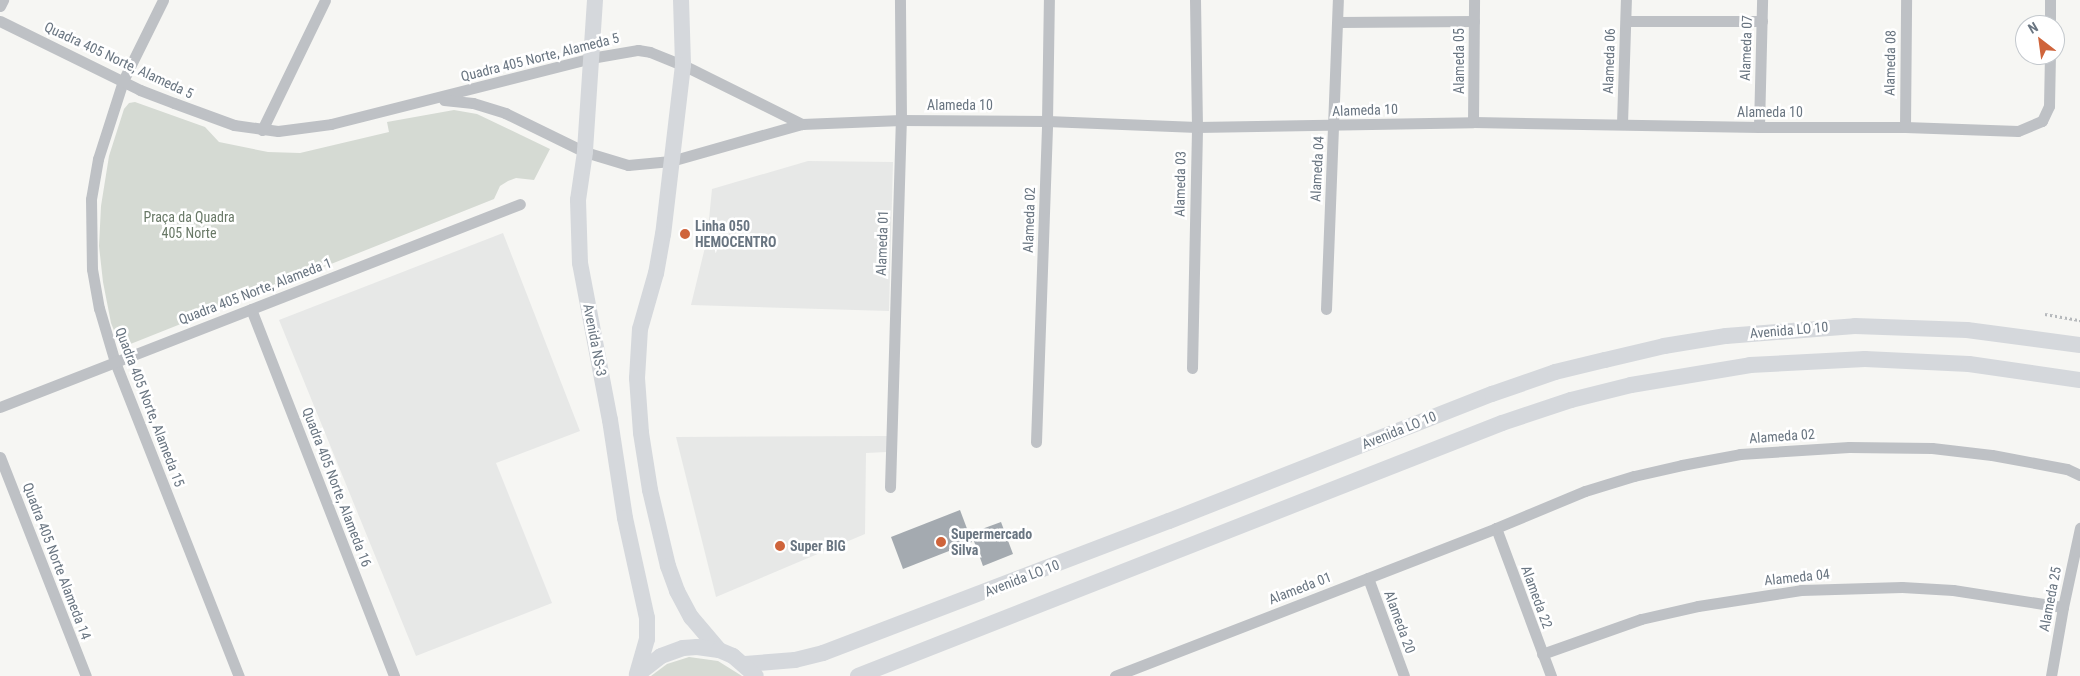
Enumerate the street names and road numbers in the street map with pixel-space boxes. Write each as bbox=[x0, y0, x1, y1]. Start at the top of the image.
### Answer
street label: Alameda 07 bbox=[1736, 15, 1756, 81]
street label: Quadra 405 Norte, Alameda 5 bbox=[42, 18, 196, 102]
street label: Alameda 05 bbox=[1451, 28, 1467, 94]
street label: Alameda 06 bbox=[1599, 28, 1619, 94]
street label: Quadra 405 Norte, Alameda 5 bbox=[459, 29, 621, 85]
street label: Alameda 08 bbox=[1881, 30, 1899, 96]
street label: Alameda 10 bbox=[927, 97, 993, 113]
street label: Alameda 10 bbox=[1332, 100, 1398, 120]
street label: Alameda 10 bbox=[1737, 104, 1803, 120]
street label: Alameda 04 bbox=[1307, 136, 1327, 202]
street label: Alameda 03 bbox=[1171, 151, 1189, 217]
street label: Alameda 02 bbox=[1019, 187, 1039, 253]
street label: Alameda 01 bbox=[872, 210, 892, 276]
street label: Quadra 405 Norte, Alameda 1 bbox=[176, 254, 334, 328]
street label: Avenida NS-3 bbox=[580, 302, 610, 378]
street label: Avenida LO 10 bbox=[1749, 318, 1829, 342]
street label: Quadra 405 Norte, Alameda 15 bbox=[112, 325, 188, 489]
street label: Quadra 405 Norte, Alameda 16 bbox=[299, 405, 375, 569]
street label: Avenida LO 10 bbox=[1359, 407, 1439, 453]
street label: Alameda 02 bbox=[1749, 425, 1815, 447]
street label: Quadra 405 Norte Alameda 14 bbox=[19, 480, 95, 642]
street label: Avenida LO 10 bbox=[982, 556, 1062, 600]
street label: Alameda 22 bbox=[1518, 563, 1556, 631]
street label: Alameda 04 bbox=[1763, 565, 1831, 589]
street label: Alameda 25 bbox=[2035, 565, 2065, 633]
street label: Alameda 01 bbox=[1266, 568, 1334, 608]
street label: Alameda 20 bbox=[1381, 588, 1419, 656]

